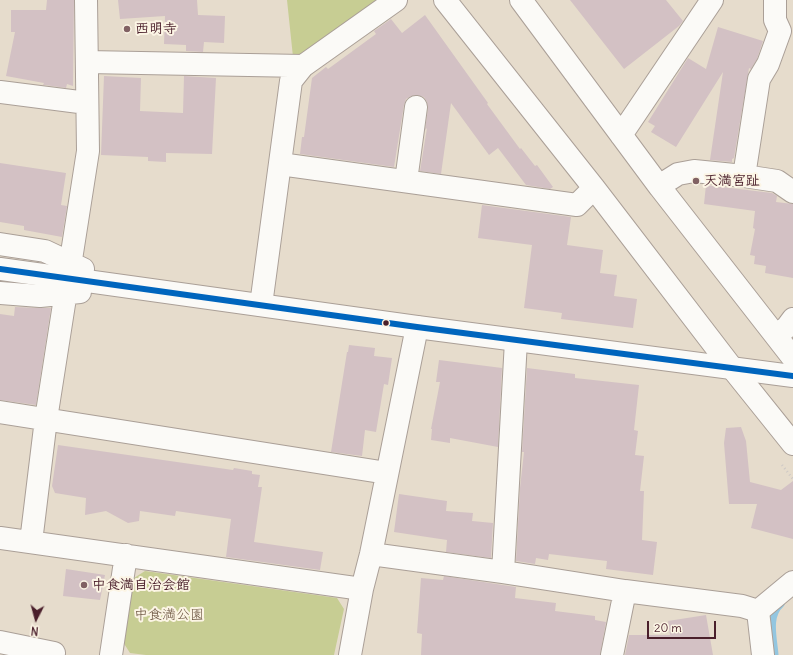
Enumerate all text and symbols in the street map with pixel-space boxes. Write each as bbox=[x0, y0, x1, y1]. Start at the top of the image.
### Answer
place label: 西明寺 bbox=[135, 21, 177, 37]
marker: 西明寺 bbox=[122, 24, 132, 34]
place label: 天満宮趾 bbox=[704, 173, 760, 189]
marker: 天満宮趾 bbox=[691, 176, 701, 186]
unlabelled marker bbox=[381, 318, 391, 328]
place label: 中食満自治会館 bbox=[92, 577, 190, 593]
marker: 中食満自治会館 bbox=[79, 580, 89, 590]
north arrow bbox=[16, 599, 56, 639]
park label: 中食満公園 bbox=[134, 607, 204, 623]
scale bar bbox=[649, 613, 718, 639]
text: 20 m bbox=[654, 620, 682, 635]
text: N bbox=[30, 624, 39, 638]

